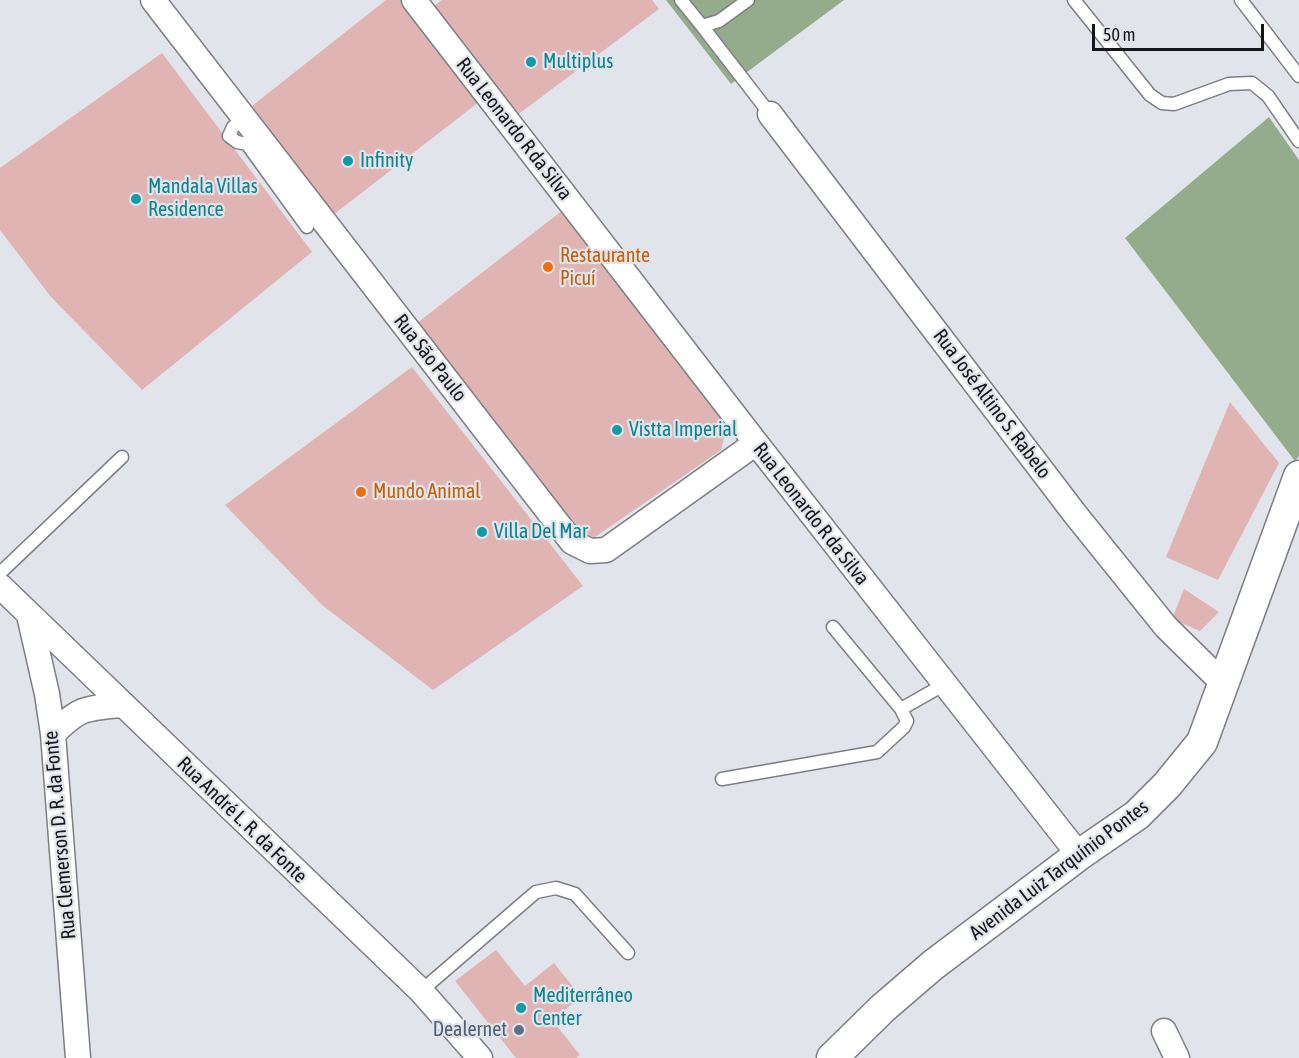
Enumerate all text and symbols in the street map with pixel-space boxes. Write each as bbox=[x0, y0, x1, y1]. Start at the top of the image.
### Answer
scale bar bbox=[1095, 12, 1268, 50]
text: 50 m bbox=[1103, 24, 1135, 45]
place label: Multiplus bbox=[543, 50, 613, 74]
street label: Rua Leonardo R da Silva bbox=[451, 53, 577, 205]
marker: Multiplus bbox=[524, 55, 538, 69]
place label: Infinity bbox=[360, 149, 413, 173]
marker: Infinity bbox=[341, 154, 355, 168]
place label: Mandala Villas Residence bbox=[148, 175, 258, 222]
marker: Mandala Villas Residence bbox=[129, 192, 143, 206]
place label: Restaurante Picuí bbox=[560, 244, 650, 291]
marker: Restaurante Picuí bbox=[541, 260, 555, 274]
street label: Rua São Paulo bbox=[388, 309, 472, 407]
street label: Rua José Altino S. Rabelo bbox=[928, 325, 1056, 483]
place label: Vistta Imperial bbox=[629, 418, 737, 442]
marker: Vistta Imperial bbox=[610, 423, 624, 437]
street label: Rua Leonardo R da Silva bbox=[748, 438, 874, 590]
place label: Mundo Animal bbox=[373, 480, 480, 504]
marker: Mundo Animal bbox=[354, 485, 368, 499]
place label: Villa Del Mar bbox=[494, 520, 588, 544]
marker: Villa Del Mar bbox=[475, 525, 489, 539]
street label: Rua Clemerson D. R. da Fonte bbox=[39, 730, 81, 940]
street label: Rua André L. R. da Fonte bbox=[172, 752, 312, 888]
street label: Avenida Luiz Tarquínio Pontes bbox=[965, 795, 1153, 945]
place label: Mediterrâneo Center bbox=[533, 984, 633, 1031]
marker: Mediterrâneo Center bbox=[514, 1001, 528, 1015]
place label: Dealernet bbox=[433, 1018, 507, 1042]
marker: Dealernet bbox=[512, 1023, 526, 1037]

